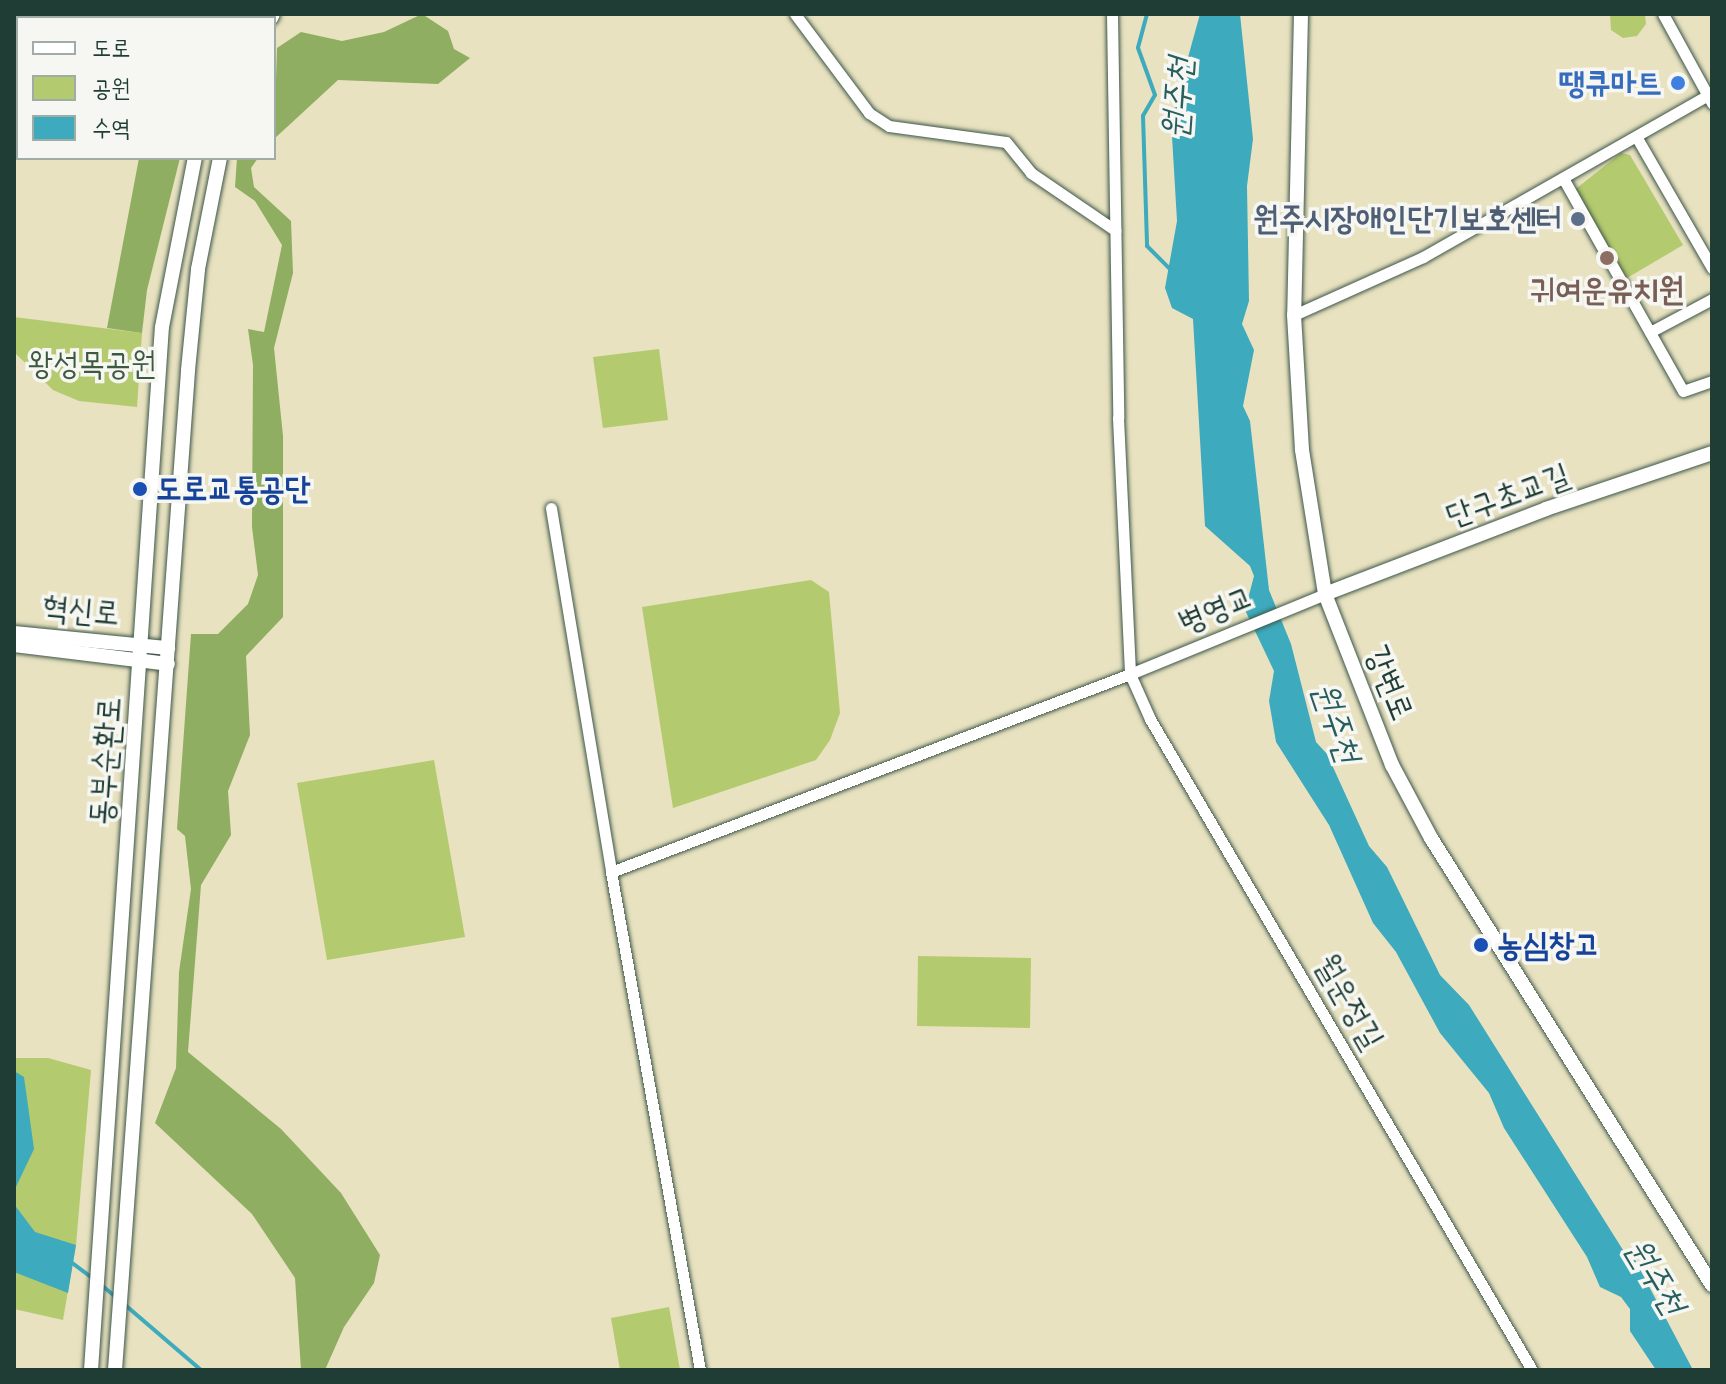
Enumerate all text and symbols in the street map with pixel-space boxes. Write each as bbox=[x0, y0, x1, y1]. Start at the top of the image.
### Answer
legend bbox=[16, 16, 276, 160]
text: 도로 bbox=[92, 33, 131, 63]
water label: 원주천 bbox=[1154, 56, 1200, 140]
place label: 땡큐마트 bbox=[1559, 64, 1662, 102]
text: 공원 bbox=[92, 73, 131, 103]
marker: 땡큐마트 bbox=[1669, 74, 1687, 92]
text: 수역 bbox=[92, 113, 131, 143]
place label: 원주시장애인단기보호센터 bbox=[1253, 200, 1562, 238]
marker: 원주시장애인단기보호센터 bbox=[1569, 210, 1587, 228]
marker: 귀여운유치원 bbox=[1598, 249, 1616, 267]
place label: 귀여운유치원 bbox=[1530, 271, 1684, 309]
park label: 왕성목공원 bbox=[28, 345, 156, 383]
street label: 단구초교길 bbox=[1441, 456, 1575, 536]
place label: 도로교통공단 bbox=[156, 470, 310, 508]
marker: 도로교통공단 bbox=[131, 480, 149, 498]
street label: 병영교 bbox=[1173, 578, 1259, 642]
street label: 혁신로 bbox=[41, 589, 121, 633]
street label: 강변로 bbox=[1357, 640, 1421, 726]
water label: 원주천 bbox=[1304, 677, 1370, 767]
street label: 동부순환로 bbox=[82, 695, 130, 827]
place label: 농심창고 bbox=[1497, 926, 1600, 964]
marker: 농심창고 bbox=[1472, 936, 1490, 954]
street label: 월운정길 bbox=[1307, 948, 1391, 1056]
water label: 원주천 bbox=[1617, 1230, 1695, 1322]

